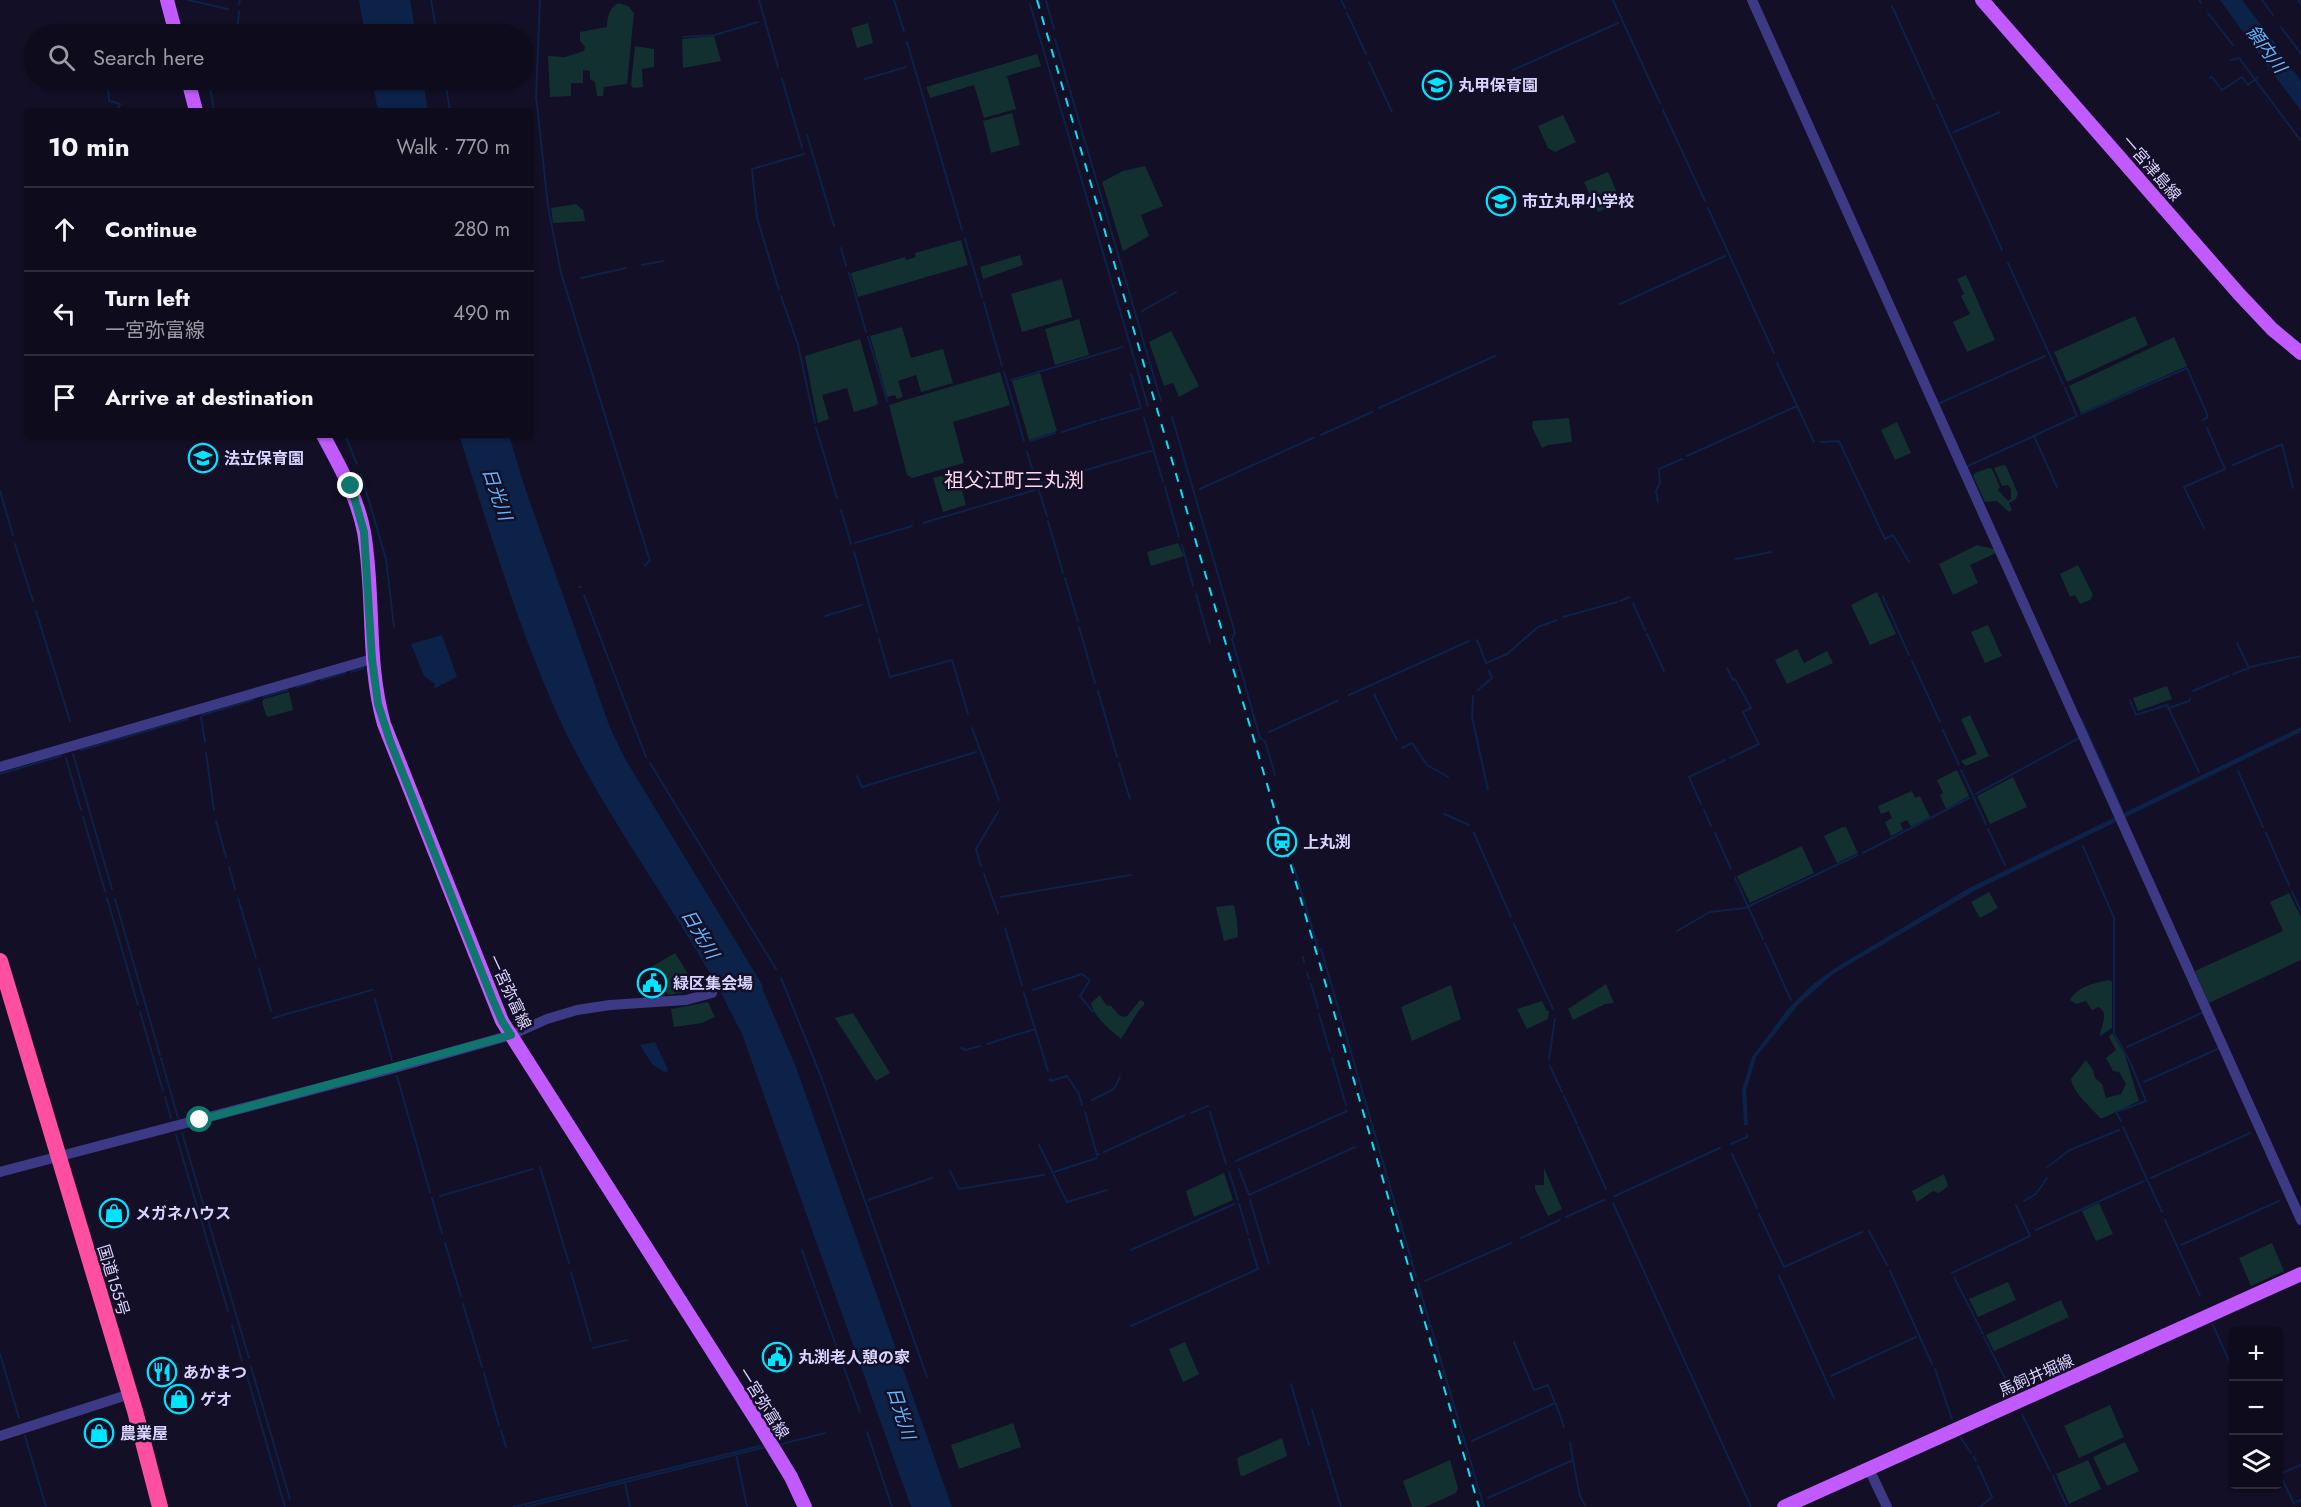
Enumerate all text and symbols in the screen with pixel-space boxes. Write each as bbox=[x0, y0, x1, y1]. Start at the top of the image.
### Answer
water label: 領内川 bbox=[2240, 20, 2294, 80]
search box bbox=[24, 24, 534, 90]
icon: search bbox=[45, 41, 78, 74]
text: Search here bbox=[93, 41, 204, 73]
school or university icon: 丸甲保育園 bbox=[1421, 69, 1453, 101]
place label: 丸甲保育園 bbox=[1458, 74, 1538, 97]
text: 10 min bbox=[48, 128, 130, 166]
street label: 一宮津島線 bbox=[2117, 131, 2187, 206]
text: Walk · 770 m bbox=[397, 133, 510, 162]
school or university icon: 市立丸甲小学校 bbox=[1485, 185, 1517, 217]
place label: 市立丸甲小学校 bbox=[1522, 190, 1634, 213]
icon: ahead bbox=[48, 213, 81, 246]
text: Continue bbox=[105, 213, 197, 245]
text: 280 m bbox=[454, 215, 510, 244]
text: Turn left bbox=[105, 282, 190, 314]
icon: left bbox=[48, 297, 81, 330]
text: 490 m bbox=[453, 299, 510, 328]
text: 一宮弥富線 bbox=[105, 316, 205, 345]
icon: arrive bbox=[48, 381, 81, 414]
text: Arrive at destination bbox=[105, 381, 314, 413]
school or university icon: 法立保育園 bbox=[187, 442, 219, 474]
place label: 法立保育園 bbox=[224, 447, 304, 470]
water label: 日光川 bbox=[476, 464, 519, 526]
district label: 祖父江町三丸渕 bbox=[944, 466, 1084, 495]
route end bbox=[337, 472, 363, 498]
station icon: 上丸渕 bbox=[1266, 826, 1298, 858]
place label: 上丸渕 bbox=[1303, 831, 1351, 854]
water label: 日光川 bbox=[675, 904, 726, 966]
street label: 一宮弥富線 bbox=[482, 951, 537, 1033]
public building icon: 緑区集会場 bbox=[636, 967, 668, 999]
place label: 緑区集会場 bbox=[673, 972, 753, 995]
route start bbox=[186, 1106, 212, 1132]
shop icon: メガネハウス bbox=[98, 1197, 130, 1229]
place label: メガネハウス bbox=[135, 1202, 231, 1225]
street label: 国道155号 bbox=[92, 1242, 135, 1319]
map controls bbox=[2229, 1327, 2283, 1489]
button: + bbox=[2229, 1327, 2283, 1381]
public building icon: 丸渕老人憩の家 bbox=[761, 1341, 793, 1373]
place label: 丸渕老人憩の家 bbox=[798, 1346, 910, 1369]
street label: 馬飼井堀線 bbox=[1995, 1349, 2077, 1402]
restaurant icon: あかまつ bbox=[146, 1356, 178, 1388]
place label: あかまつ bbox=[183, 1361, 247, 1384]
street label: 一宮弥富線 bbox=[733, 1363, 795, 1443]
button: − bbox=[2229, 1381, 2283, 1435]
shop icon: ゲオ bbox=[163, 1383, 195, 1415]
water label: 日光川 bbox=[880, 1383, 922, 1445]
place label: ゲオ bbox=[200, 1388, 232, 1411]
shop icon: 農業屋 bbox=[83, 1417, 115, 1449]
place label: 農業屋 bbox=[120, 1422, 168, 1445]
button: layers bbox=[2229, 1435, 2283, 1489]

